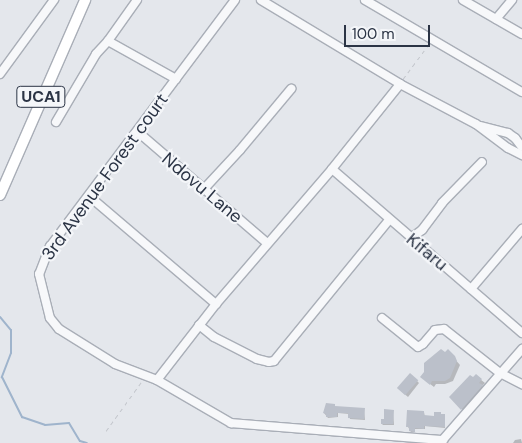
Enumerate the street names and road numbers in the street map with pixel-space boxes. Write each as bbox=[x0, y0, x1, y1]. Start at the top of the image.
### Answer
road number: UCA1 bbox=[16, 84, 66, 110]
street label: 3rd Avenue Forest court bbox=[37, 89, 173, 265]
street label: Ndovu Lane bbox=[157, 148, 247, 228]
street label: Kifaru bbox=[402, 229, 452, 275]

